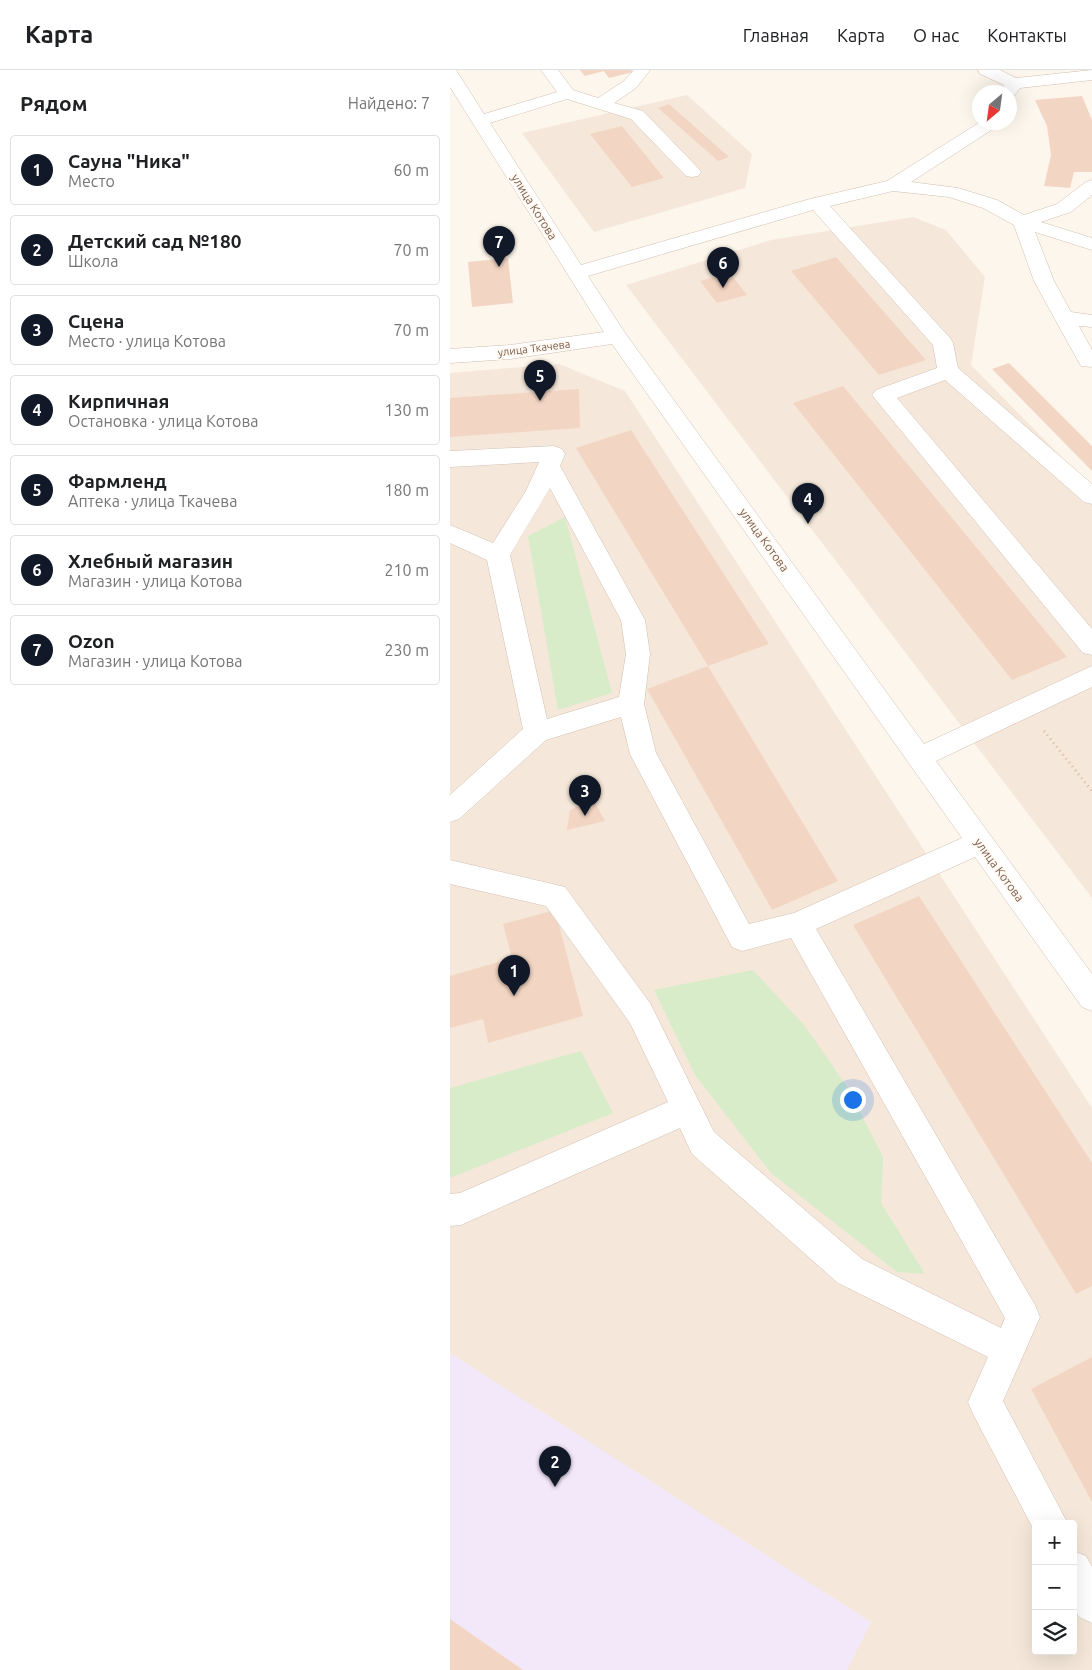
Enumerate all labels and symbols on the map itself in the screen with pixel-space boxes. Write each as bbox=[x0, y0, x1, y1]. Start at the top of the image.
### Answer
north arrow bbox=[972, 85, 1017, 130]
street label: улица Котова bbox=[509, 172, 560, 242]
pin: 7 bbox=[483, 226, 515, 267]
pin: 6 bbox=[707, 247, 739, 288]
street label: улица Ткачева bbox=[497, 338, 571, 358]
pin: 5 bbox=[524, 360, 556, 401]
pin: 4 bbox=[792, 483, 824, 524]
street label: улица Котова bbox=[737, 506, 792, 574]
pin: 3 bbox=[569, 775, 601, 816]
street label: улица Котова bbox=[972, 836, 1027, 904]
pin: 1 bbox=[498, 955, 530, 996]
your location bbox=[840, 1087, 866, 1113]
pin: 2 bbox=[539, 1446, 571, 1487]

